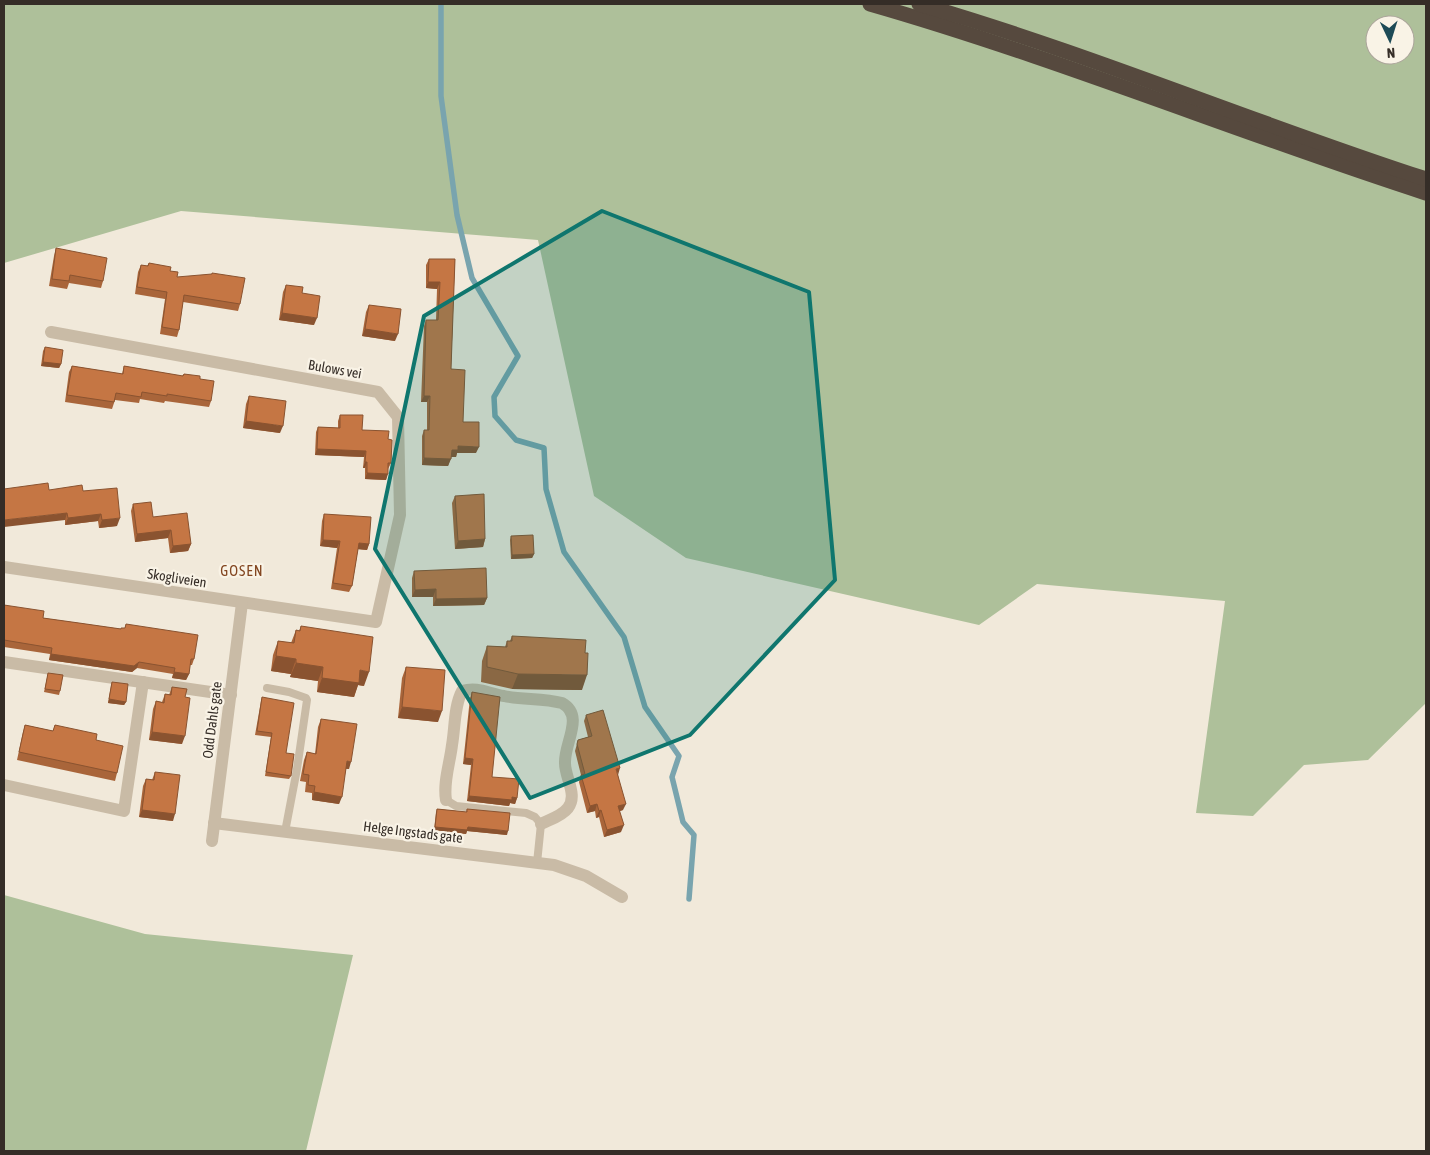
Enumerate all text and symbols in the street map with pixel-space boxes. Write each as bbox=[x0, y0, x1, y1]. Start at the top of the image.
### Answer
north arrow bbox=[1365, 15, 1415, 65]
text: N bbox=[1386, 45, 1396, 61]
street label: Bulows vei bbox=[307, 356, 363, 382]
district label: GOSEN bbox=[220, 562, 264, 579]
street label: Skogliveien bbox=[146, 565, 208, 591]
street label: Odd Dahls gate bbox=[199, 681, 225, 759]
street label: Helge Ingstads gate bbox=[362, 818, 464, 846]

